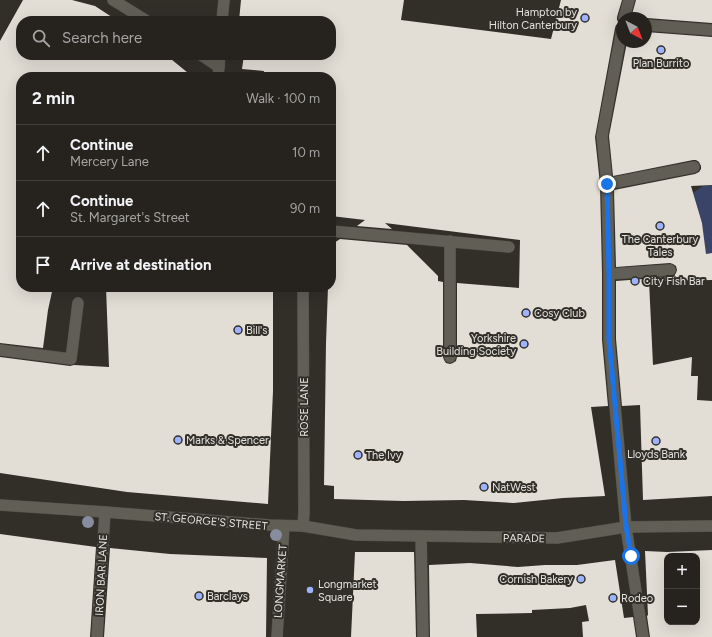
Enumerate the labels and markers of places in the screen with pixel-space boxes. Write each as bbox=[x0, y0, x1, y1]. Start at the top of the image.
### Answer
place label: Hampton by Hilton Canterbury bbox=[489, 6, 577, 32]
marker: Hampton by Hilton Canterbury bbox=[580, 13, 590, 23]
marker: Plan Burrito bbox=[656, 45, 666, 55]
place label: Plan Burrito bbox=[633, 57, 689, 70]
marker: The Canterbury Tales bbox=[655, 221, 665, 231]
place label: The Canterbury Tales bbox=[622, 233, 698, 259]
place label: City Fish Bar bbox=[643, 275, 705, 288]
marker: City Fish Bar bbox=[630, 276, 640, 286]
place label: Cosy Club bbox=[534, 307, 585, 320]
marker: Cosy Club bbox=[521, 308, 531, 318]
place label: Bill's bbox=[246, 324, 267, 337]
marker: Bill's bbox=[233, 325, 243, 335]
place label: Yorkshire Building Society bbox=[436, 332, 516, 358]
marker: Yorkshire Building Society bbox=[519, 339, 529, 349]
place label: Marks & Spencer bbox=[186, 434, 269, 447]
marker: Marks & Spencer bbox=[173, 435, 183, 445]
marker: Lloyds Bank bbox=[651, 436, 661, 446]
place label: Lloyds Bank bbox=[627, 448, 686, 461]
place label: The Ivy bbox=[366, 449, 402, 462]
marker: The Ivy bbox=[353, 450, 363, 460]
place label: NatWest bbox=[492, 481, 536, 494]
marker: NatWest bbox=[479, 482, 489, 492]
place label: Cornish Bakery bbox=[499, 573, 573, 586]
marker: Cornish Bakery bbox=[576, 574, 586, 584]
place label: Longmarket Square bbox=[318, 578, 377, 604]
marker: Longmarket Square bbox=[305, 585, 315, 595]
place label: Barclays bbox=[207, 590, 248, 603]
marker: Barclays bbox=[194, 591, 204, 601]
place label: Rodeo bbox=[621, 592, 653, 605]
marker: Rodeo bbox=[608, 593, 618, 603]

